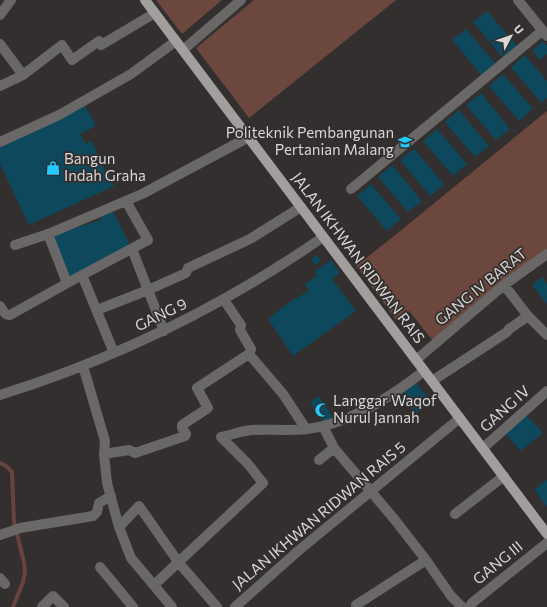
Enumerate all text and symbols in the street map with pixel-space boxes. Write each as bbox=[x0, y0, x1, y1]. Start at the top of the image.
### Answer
north arrow bbox=[491, 16, 531, 56]
text: U bbox=[511, 22, 526, 36]
place label: Politeknik Pembangunan Pertanian Malang bbox=[226, 123, 394, 158]
school or university icon: Politeknik Pembangunan Pertanian Malang bbox=[397, 134, 413, 150]
place label: Bangun Indah Graha bbox=[64, 149, 146, 184]
shop icon: Bangun Indah Graha bbox=[45, 160, 61, 176]
street label: JALAN IKHWAN RIDWAN RAIS bbox=[289, 168, 429, 346]
street label: GANG IV BARAT bbox=[431, 244, 530, 329]
street label: GANG 9 bbox=[132, 294, 190, 334]
street label: GANG IV bbox=[476, 381, 533, 435]
place label: Langgar Waqof Nurul Jannah bbox=[333, 391, 437, 426]
mosque icon: Langgar Waqof Nurul Jannah bbox=[314, 402, 330, 418]
street label: JALAN IKHWAN RIDWAN RAIS 5 bbox=[228, 437, 409, 593]
street label: GANG III bbox=[469, 537, 526, 588]

